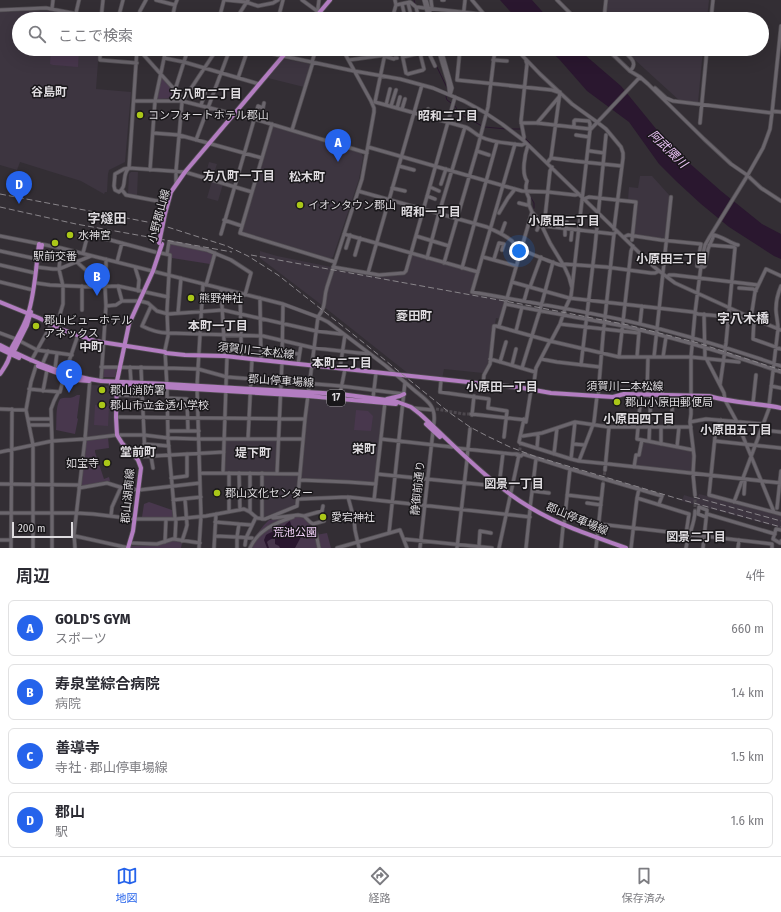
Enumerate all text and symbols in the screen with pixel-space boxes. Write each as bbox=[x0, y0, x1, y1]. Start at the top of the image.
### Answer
search box bbox=[12, 12, 769, 56]
icon: search bbox=[26, 23, 48, 45]
text: ここで検索 bbox=[58, 27, 133, 45]
district label: 谷島町 bbox=[31, 85, 67, 99]
district label: 方八町二丁目 bbox=[170, 87, 242, 101]
place label: コンフォートホテル郡山 bbox=[148, 109, 269, 122]
district label: 昭和二丁目 bbox=[418, 109, 478, 123]
marker: コンフォートホテル郡山 bbox=[135, 110, 145, 120]
water label: 阿武隈川 bbox=[646, 127, 692, 172]
pin: A bbox=[325, 129, 351, 162]
district label: 方八町一丁目 bbox=[203, 169, 275, 183]
district label: 松木町 bbox=[289, 170, 325, 184]
pin: D bbox=[6, 171, 32, 204]
street label: 小野郡山線 bbox=[146, 188, 172, 244]
place label: イオンタウン郡山 bbox=[308, 199, 396, 212]
marker: イオンタウン郡山 bbox=[295, 200, 305, 210]
district label: 昭和一丁目 bbox=[401, 205, 461, 219]
district label: 字燧田 bbox=[87, 211, 127, 226]
district label: 小原田二丁目 bbox=[528, 214, 600, 228]
place label: 水神宮 bbox=[78, 229, 111, 242]
marker: 水神宮 bbox=[65, 230, 75, 240]
marker: 駅前交番 bbox=[50, 238, 60, 248]
your location bbox=[509, 241, 529, 261]
place label: 駅前交番 bbox=[33, 250, 77, 263]
district label: 小原田三丁目 bbox=[636, 252, 708, 266]
pin: B bbox=[84, 263, 110, 296]
place label: 熊野神社 bbox=[199, 292, 243, 305]
marker: 熊野神社 bbox=[186, 293, 196, 303]
district label: 菱田町 bbox=[396, 309, 432, 323]
district label: 字八木橋 bbox=[717, 311, 769, 326]
place label: 郡山ビューホテル アネックス bbox=[44, 314, 132, 340]
district label: 本町一丁目 bbox=[188, 319, 248, 333]
marker: 郡山ビューホテル アネックス bbox=[31, 321, 41, 331]
district label: 中町 bbox=[79, 340, 103, 354]
street label: 須賀川二本松線 bbox=[217, 341, 295, 361]
district label: 本町二丁目 bbox=[312, 356, 372, 370]
pin: C bbox=[56, 360, 82, 393]
street label: 郡山停車場線 bbox=[248, 372, 314, 390]
district label: 小原田一丁目 bbox=[466, 380, 538, 394]
street label: 須賀川二本松線 bbox=[587, 380, 664, 393]
place label: 郡山消防署 bbox=[110, 384, 165, 397]
marker: 郡山消防署 bbox=[97, 385, 107, 395]
road number: 17 bbox=[327, 390, 345, 406]
place label: 郡山小原田郵便局 bbox=[625, 396, 713, 409]
marker: 郡山小原田郵便局 bbox=[612, 397, 622, 407]
place label: 郡山市立金透小学校 bbox=[110, 399, 209, 412]
marker: 郡山市立金透小学校 bbox=[97, 400, 107, 410]
district label: 小原田四丁目 bbox=[603, 412, 675, 426]
district label: 小原田五丁目 bbox=[700, 423, 772, 437]
district label: 栄町 bbox=[352, 442, 376, 456]
district label: 堂前町 bbox=[120, 445, 156, 459]
district label: 堤下町 bbox=[235, 446, 271, 460]
place label: 如宝寺 bbox=[66, 457, 99, 470]
marker: 如宝寺 bbox=[102, 458, 112, 468]
street label: 静御前通り bbox=[409, 460, 427, 516]
street label: 郡山湖南線 bbox=[119, 468, 137, 524]
district label: 図景一丁目 bbox=[484, 477, 544, 491]
place label: 郡山文化センター bbox=[225, 487, 313, 500]
marker: 郡山文化センター bbox=[212, 488, 222, 498]
street label: 郡山停車場線 bbox=[544, 500, 610, 538]
place label: 愛宕神社 bbox=[331, 511, 375, 524]
marker: 愛宕神社 bbox=[318, 512, 328, 522]
scale bar bbox=[12, 520, 73, 539]
text: 200 m bbox=[18, 522, 45, 535]
park label: 荒池公園 bbox=[273, 526, 317, 539]
district label: 図景二丁目 bbox=[666, 530, 726, 544]
text: 周辺 bbox=[16, 566, 50, 587]
text: 4件 bbox=[746, 568, 765, 583]
text: GOLD'S GYM bbox=[55, 610, 131, 628]
text: A bbox=[26, 621, 34, 636]
text: 660 m bbox=[731, 621, 764, 636]
text: スポーツ bbox=[55, 631, 107, 646]
text: 寿泉堂綜合病院 bbox=[55, 675, 160, 693]
text: B bbox=[26, 685, 34, 700]
text: 1.4 km bbox=[731, 685, 764, 700]
text: 病院 bbox=[55, 696, 81, 711]
text: 善導寺 bbox=[55, 739, 100, 757]
text: C bbox=[27, 749, 33, 764]
text: 1.5 km bbox=[731, 749, 764, 764]
text: 寺社 · 郡山停車場線 bbox=[55, 760, 168, 775]
text: 郡山 bbox=[55, 803, 85, 821]
text: D bbox=[26, 813, 34, 828]
text: 1.6 km bbox=[731, 813, 764, 828]
text: 駅 bbox=[55, 824, 68, 839]
tab: 地図 bbox=[116, 865, 138, 905]
tab: 経路 bbox=[369, 865, 391, 905]
tab: 保存済み bbox=[622, 865, 666, 905]

